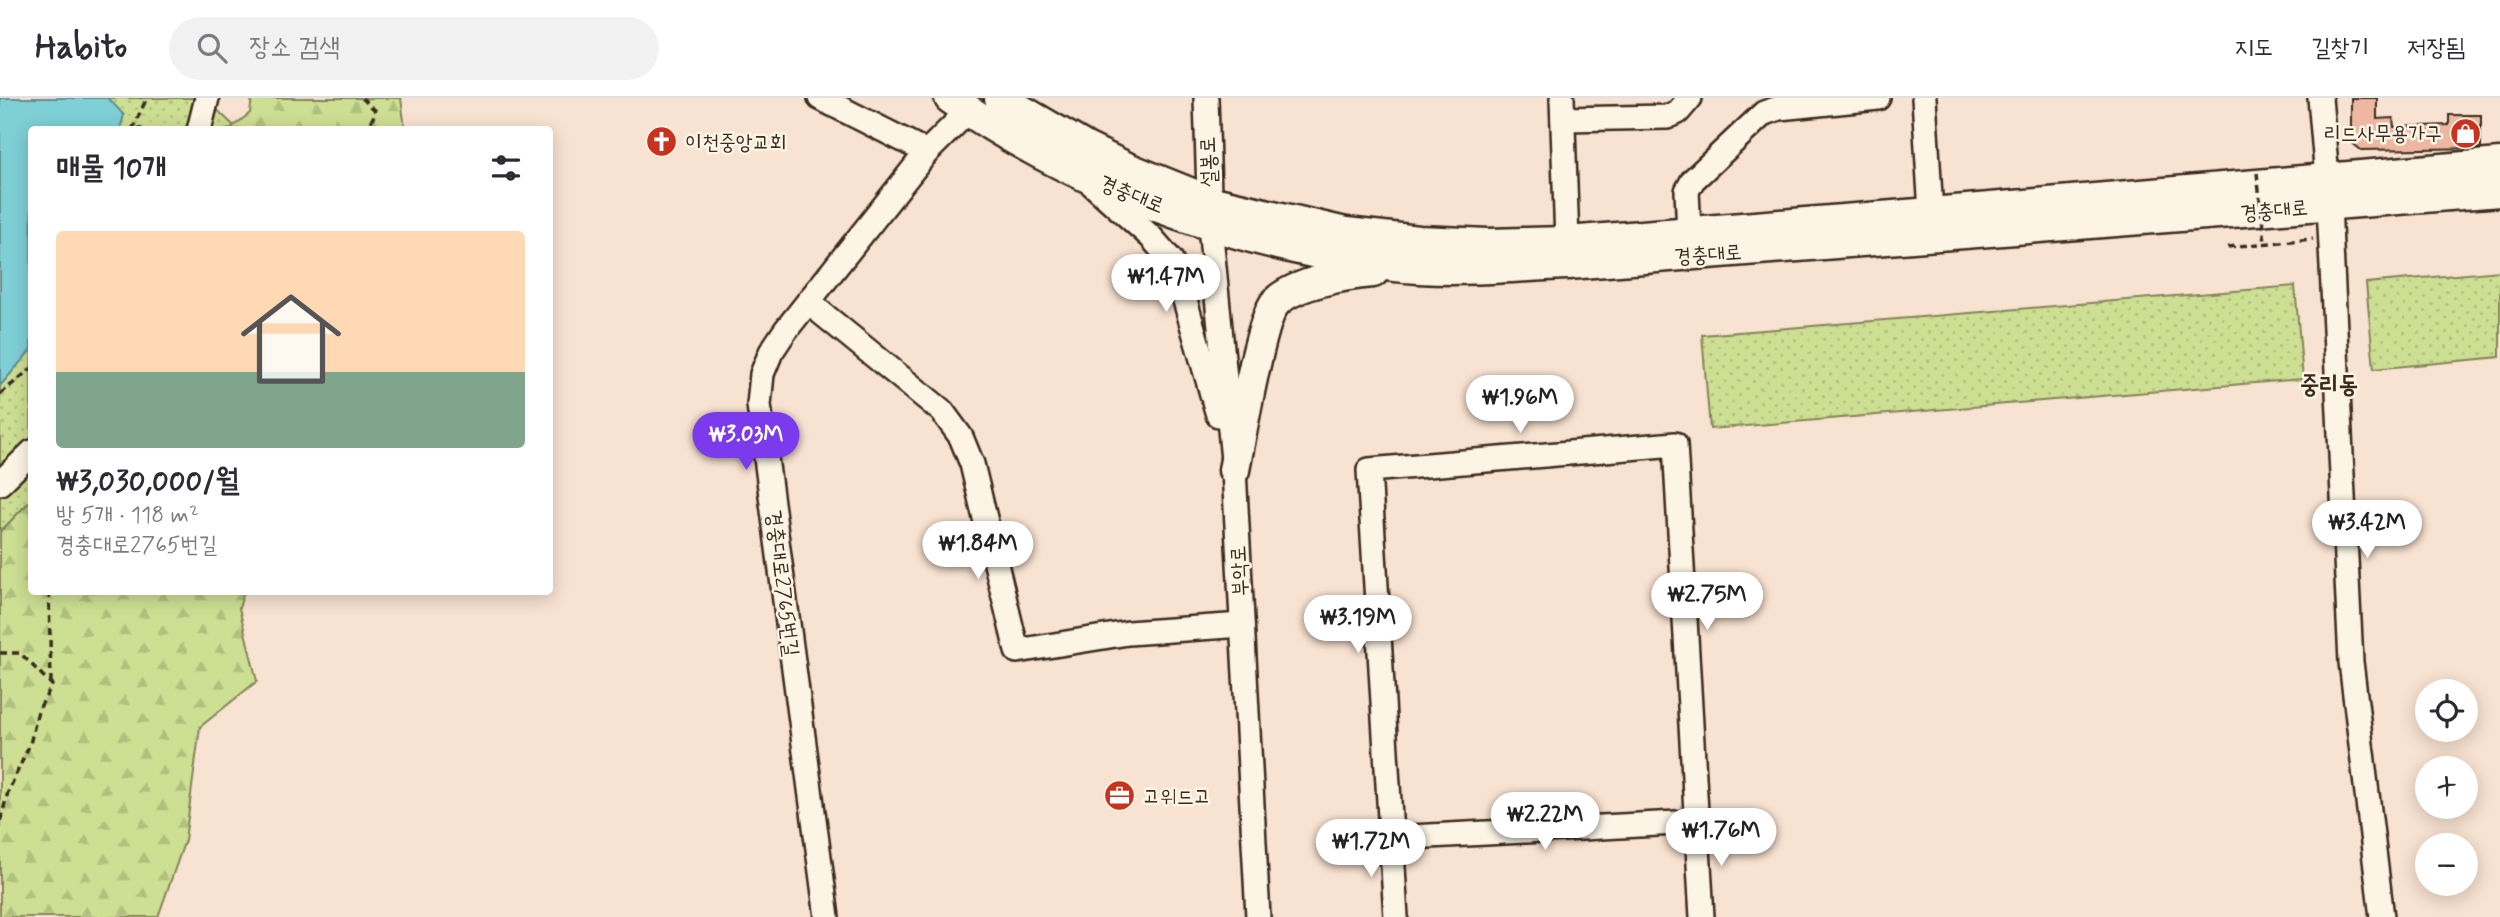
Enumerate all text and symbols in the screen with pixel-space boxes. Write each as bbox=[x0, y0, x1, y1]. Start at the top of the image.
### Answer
search box bbox=[169, 17, 659, 80]
text: Habito bbox=[35, 26, 127, 70]
icon: search bbox=[193, 29, 231, 67]
text: 장소 검색 bbox=[249, 31, 340, 65]
text: 지도 bbox=[2235, 33, 2273, 64]
text: 길찾기 bbox=[2311, 33, 2369, 64]
text: 저장됨 bbox=[2407, 33, 2465, 64]
shop icon: 리드사무용가구 bbox=[2448, 116, 2482, 150]
place label: 리드사무용가구 bbox=[2324, 120, 2442, 148]
church icon: 이천중앙교회 bbox=[645, 125, 679, 159]
place label: 이천중앙교회 bbox=[685, 129, 786, 157]
street label: 설봉로 bbox=[1194, 136, 1224, 188]
text: 매물 10개 bbox=[56, 149, 167, 188]
icon: filters bbox=[487, 149, 525, 187]
street label: 경충대로 bbox=[1095, 169, 1168, 221]
street label: 경충대로 bbox=[2239, 194, 2309, 228]
street label: 경충대로 bbox=[1673, 239, 1743, 271]
pin: ₩1.47M bbox=[1109, 254, 1223, 314]
text: ₩1.47M bbox=[1127, 262, 1205, 292]
icon: home bbox=[228, 276, 354, 402]
district label: 중리동 bbox=[2300, 370, 2358, 401]
pin: ₩1.96M bbox=[1463, 376, 1577, 435]
text: ₩1.96M bbox=[1482, 383, 1558, 413]
pin: ₩3.03M bbox=[689, 412, 803, 472]
text: ₩3.03M bbox=[708, 420, 784, 450]
text: ₩3,030,000/월 bbox=[56, 462, 239, 501]
pin: ₩3.42M bbox=[2310, 500, 2424, 560]
text: 방 5개 · 118 m² bbox=[56, 501, 199, 531]
street label: 경충대로2765번길 bbox=[759, 508, 805, 658]
text: ₩3.42M bbox=[2328, 508, 2406, 538]
pin: ₩1.84M bbox=[921, 522, 1035, 581]
text: ₩1.84M bbox=[938, 529, 1018, 559]
text: 경충대로2765번길 bbox=[56, 531, 217, 561]
street label: 부악로 bbox=[1225, 545, 1255, 597]
pin: ₩2.75M bbox=[1650, 573, 1764, 632]
text: ₩2.75M bbox=[1667, 580, 1747, 610]
pin: ₩3.19M bbox=[1301, 596, 1415, 655]
text: ₩3.19M bbox=[1320, 603, 1396, 633]
map controls bbox=[2415, 679, 2478, 896]
button: locate bbox=[2415, 679, 2478, 742]
button: + bbox=[2415, 756, 2478, 819]
office icon: 고위드고 bbox=[1103, 779, 1137, 813]
place label: 고위드고 bbox=[1143, 783, 1211, 811]
pin: ₩2.22M bbox=[1488, 792, 1602, 852]
text: ₩2.22M bbox=[1507, 800, 1583, 830]
pin: ₩1.76M bbox=[1664, 808, 1778, 868]
text: ₩1.76M bbox=[1681, 816, 1761, 846]
pin: ₩1.72M bbox=[1314, 820, 1428, 879]
text: ₩1.72M bbox=[1332, 827, 1410, 857]
button: − bbox=[2415, 833, 2478, 896]

